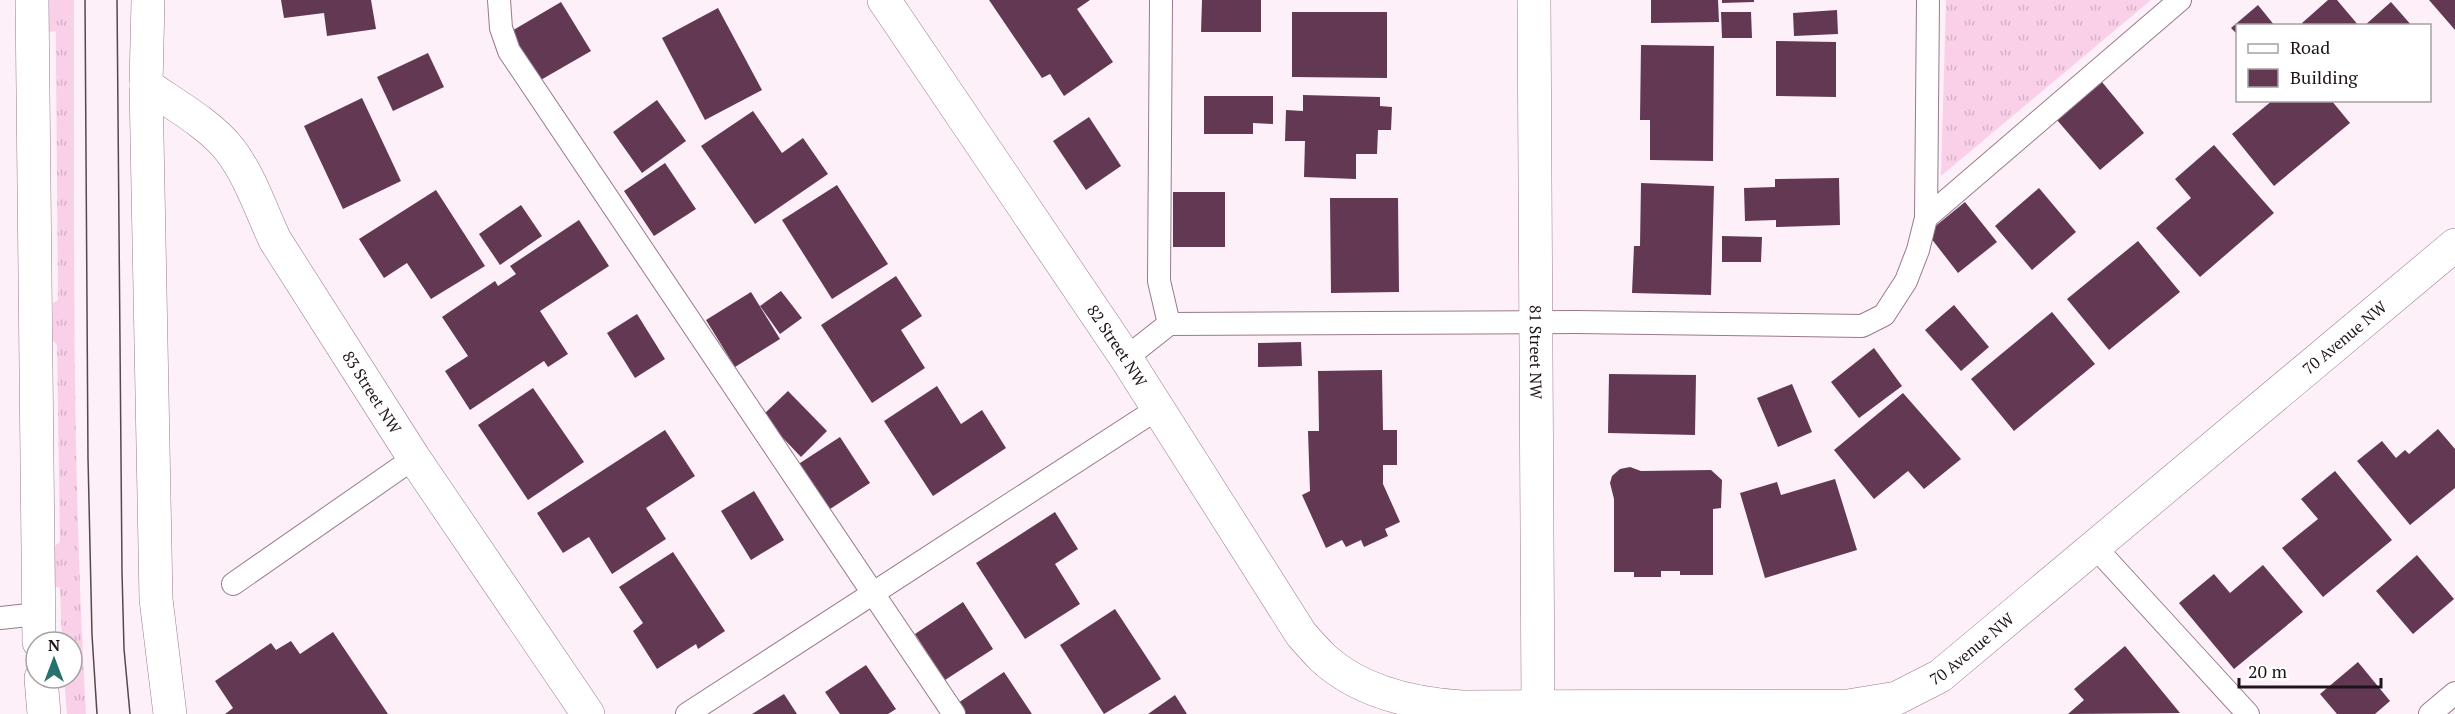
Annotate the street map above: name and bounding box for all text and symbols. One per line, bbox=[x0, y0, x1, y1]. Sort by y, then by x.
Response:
legend bbox=[2236, 24, 2431, 102]
text: Road bbox=[2290, 35, 2330, 59]
text: Building bbox=[2290, 65, 2358, 89]
street label: 70 Avenue NW bbox=[2298, 296, 2391, 379]
street label: 82 Street NW bbox=[1082, 300, 1152, 391]
street label: 81 Street NW bbox=[1525, 305, 1547, 399]
street label: 83 Street NW bbox=[337, 347, 407, 438]
street label: 70 Avenue NW bbox=[1926, 608, 2019, 691]
north arrow bbox=[24, 630, 84, 690]
text: N bbox=[48, 634, 60, 656]
scale bar bbox=[2239, 651, 2382, 689]
text: 20 m bbox=[2248, 659, 2288, 683]

